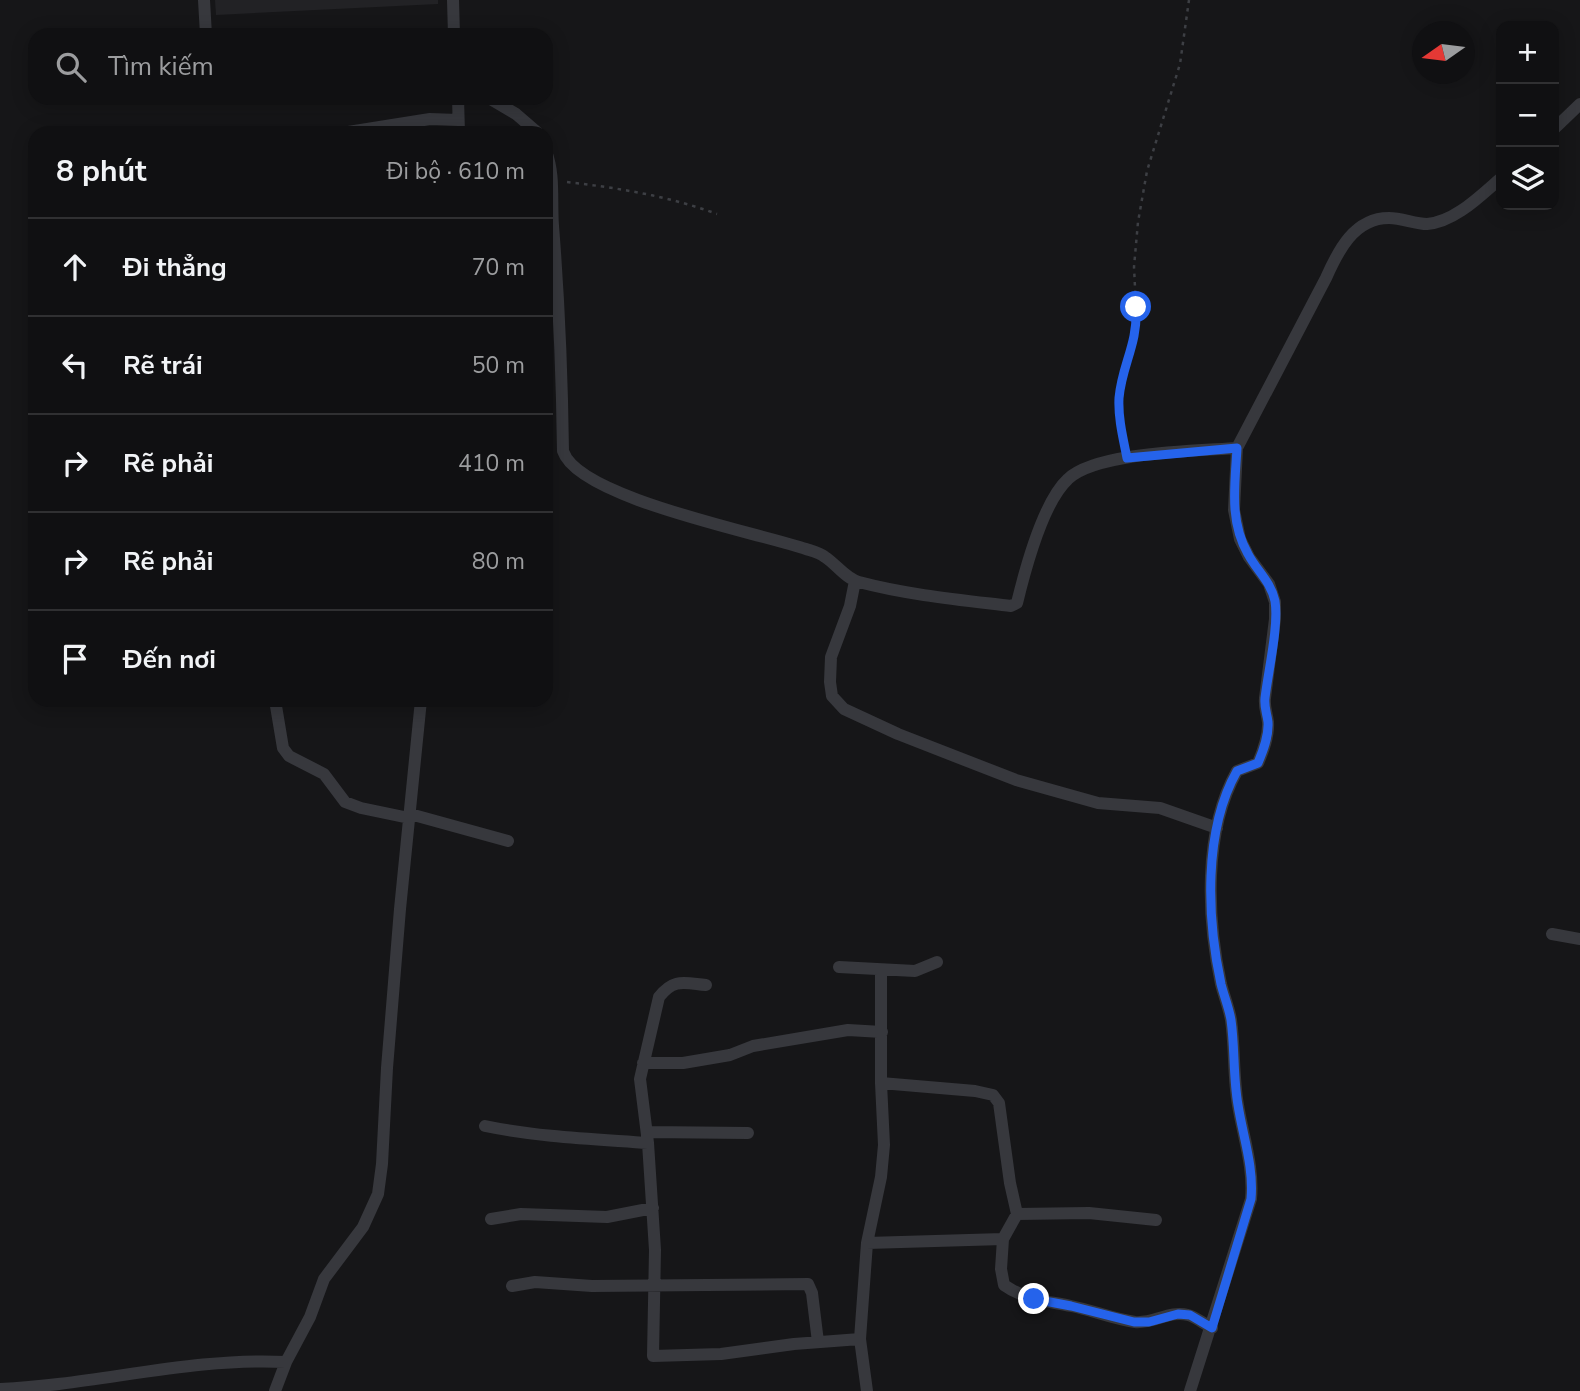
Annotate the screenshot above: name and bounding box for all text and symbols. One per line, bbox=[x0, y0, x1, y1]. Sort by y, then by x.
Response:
north arrow bbox=[1412, 21, 1475, 84]
map controls bbox=[1496, 21, 1559, 210]
button: + bbox=[1496, 21, 1559, 84]
search box bbox=[28, 28, 553, 105]
icon: search bbox=[52, 48, 90, 86]
text: Tìm kiếm bbox=[108, 49, 214, 84]
button: − bbox=[1496, 84, 1559, 147]
button: layers bbox=[1496, 147, 1559, 210]
text: 8 phút bbox=[56, 151, 147, 192]
text: Đi bộ · 610 m bbox=[386, 156, 525, 187]
icon: ahead bbox=[56, 248, 94, 286]
text: Đi thẳng bbox=[123, 250, 227, 285]
text: 70 m bbox=[472, 252, 525, 283]
route start bbox=[1120, 291, 1151, 322]
icon: left bbox=[56, 346, 94, 384]
text: Rẽ trái bbox=[123, 348, 203, 383]
text: 50 m bbox=[472, 350, 525, 381]
icon: right bbox=[56, 444, 94, 482]
text: Rẽ phải bbox=[123, 446, 213, 481]
text: 410 m bbox=[458, 448, 525, 479]
icon: right bbox=[56, 542, 94, 580]
text: Rẽ phải bbox=[123, 544, 213, 579]
text: 80 m bbox=[472, 546, 525, 577]
icon: arrive bbox=[56, 640, 94, 678]
text: Đến nơi bbox=[123, 642, 216, 677]
route end bbox=[1018, 1283, 1049, 1314]

